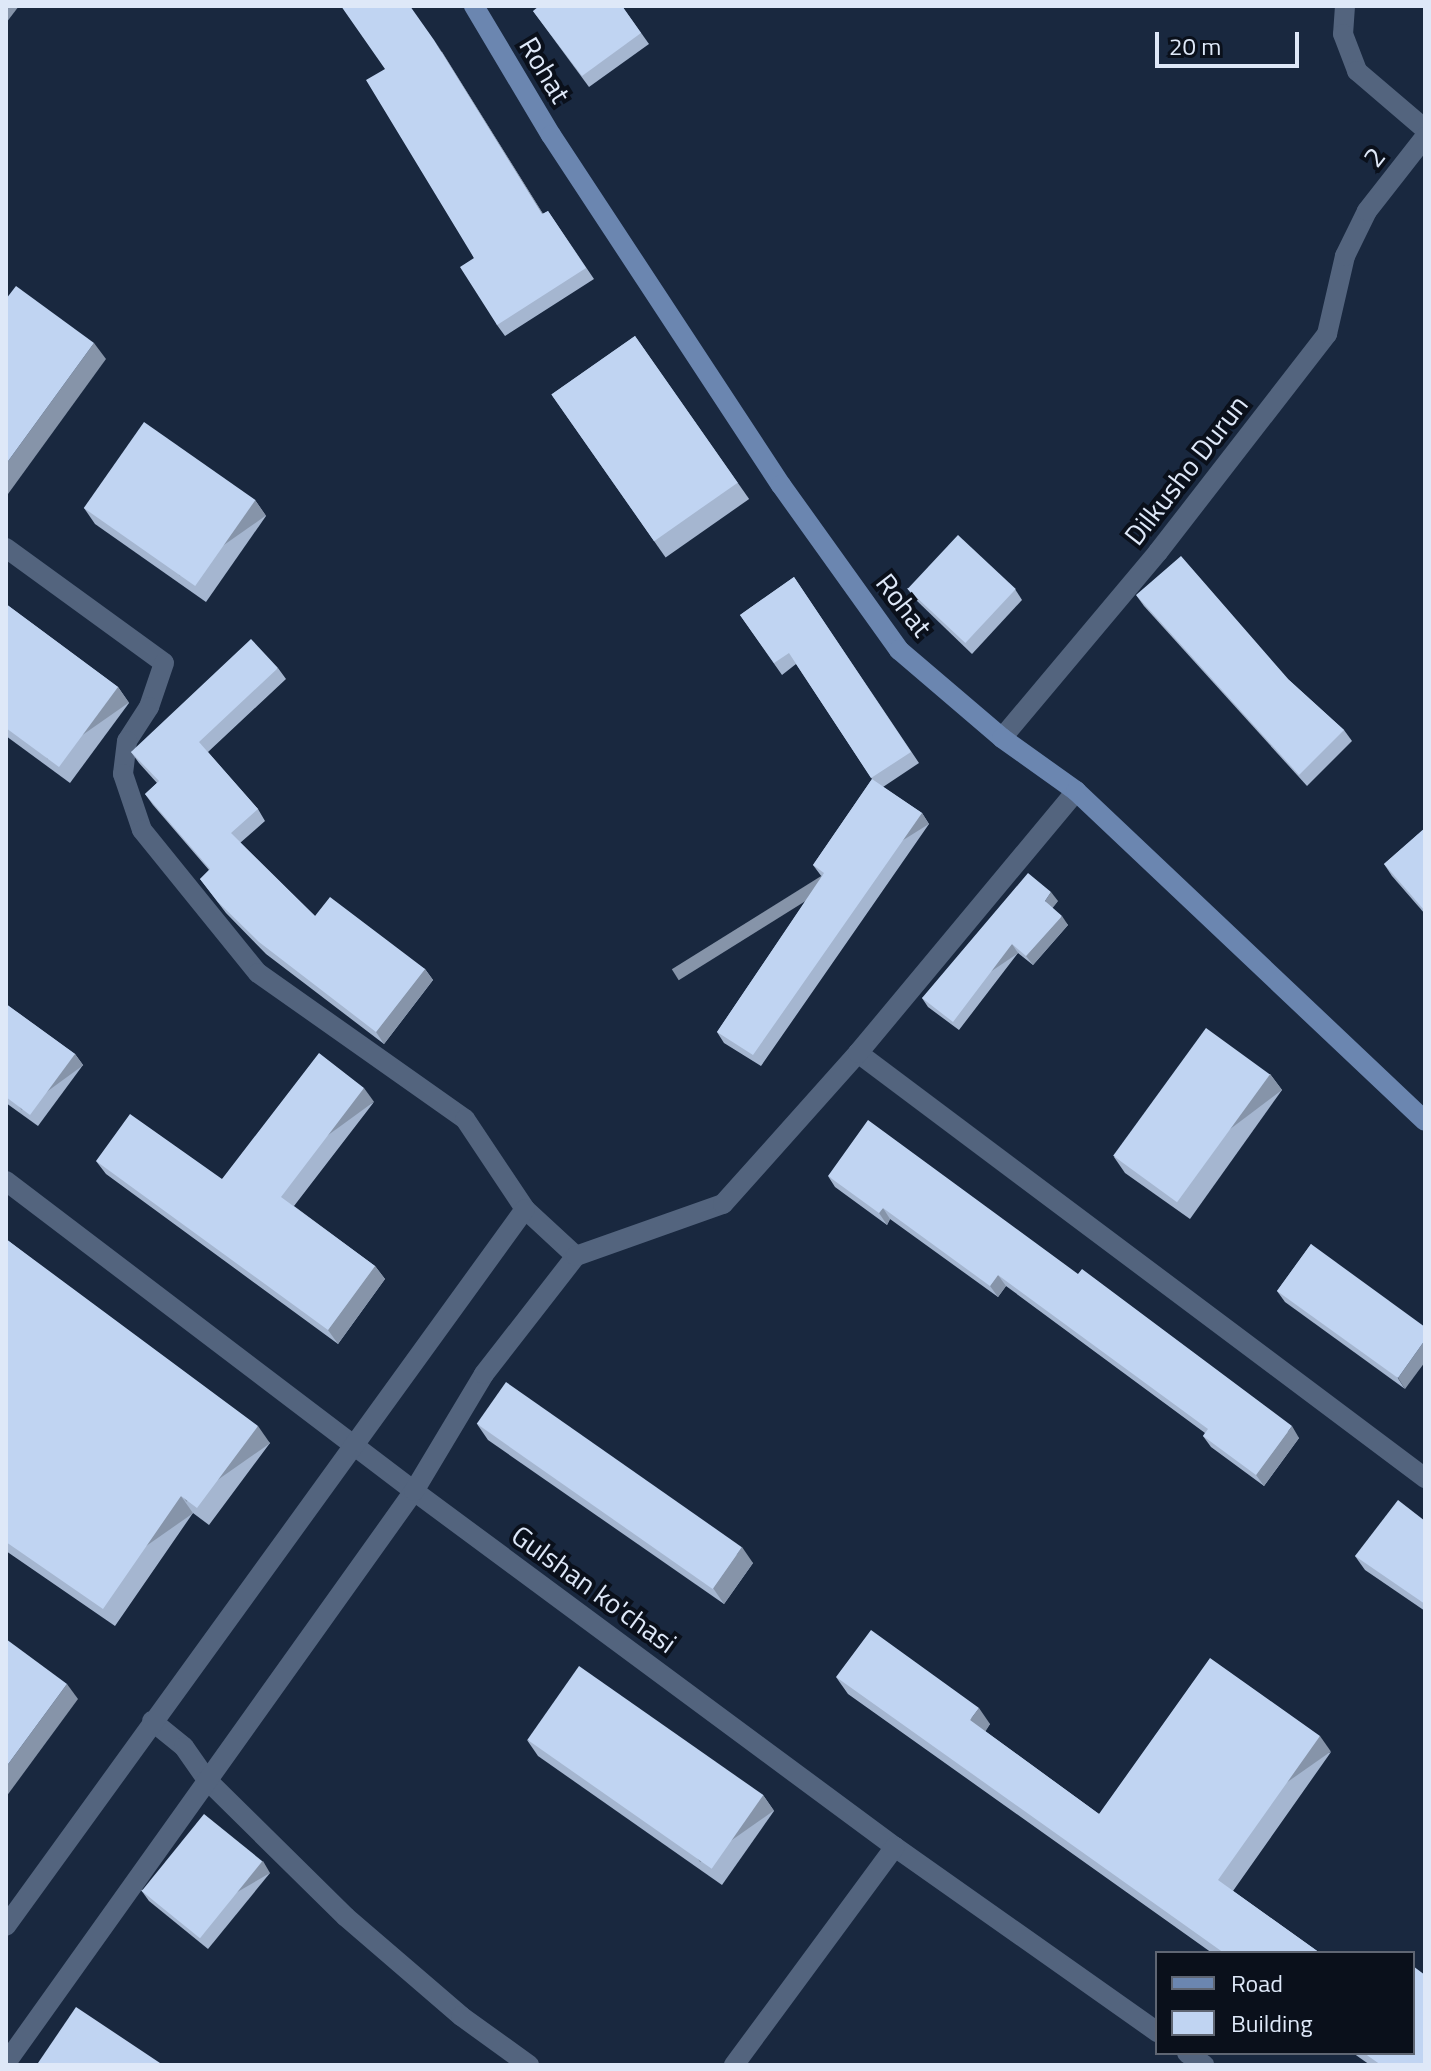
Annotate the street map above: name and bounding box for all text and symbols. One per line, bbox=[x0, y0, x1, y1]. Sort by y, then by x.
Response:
scale bar bbox=[1159, 16, 1303, 66]
text: 20 m bbox=[1169, 28, 1221, 64]
street label: Rohat bbox=[512, 31, 578, 109]
street label: 2 bbox=[1356, 140, 1392, 174]
street label: Dilkusho Durun bbox=[1117, 389, 1255, 551]
street label: Rohat bbox=[869, 567, 939, 643]
street label: Gulshan ko'chasi bbox=[505, 1518, 683, 1660]
legend bbox=[1155, 1951, 1415, 2055]
text: Road bbox=[1231, 1965, 1283, 2001]
text: Building bbox=[1231, 2005, 1313, 2041]

